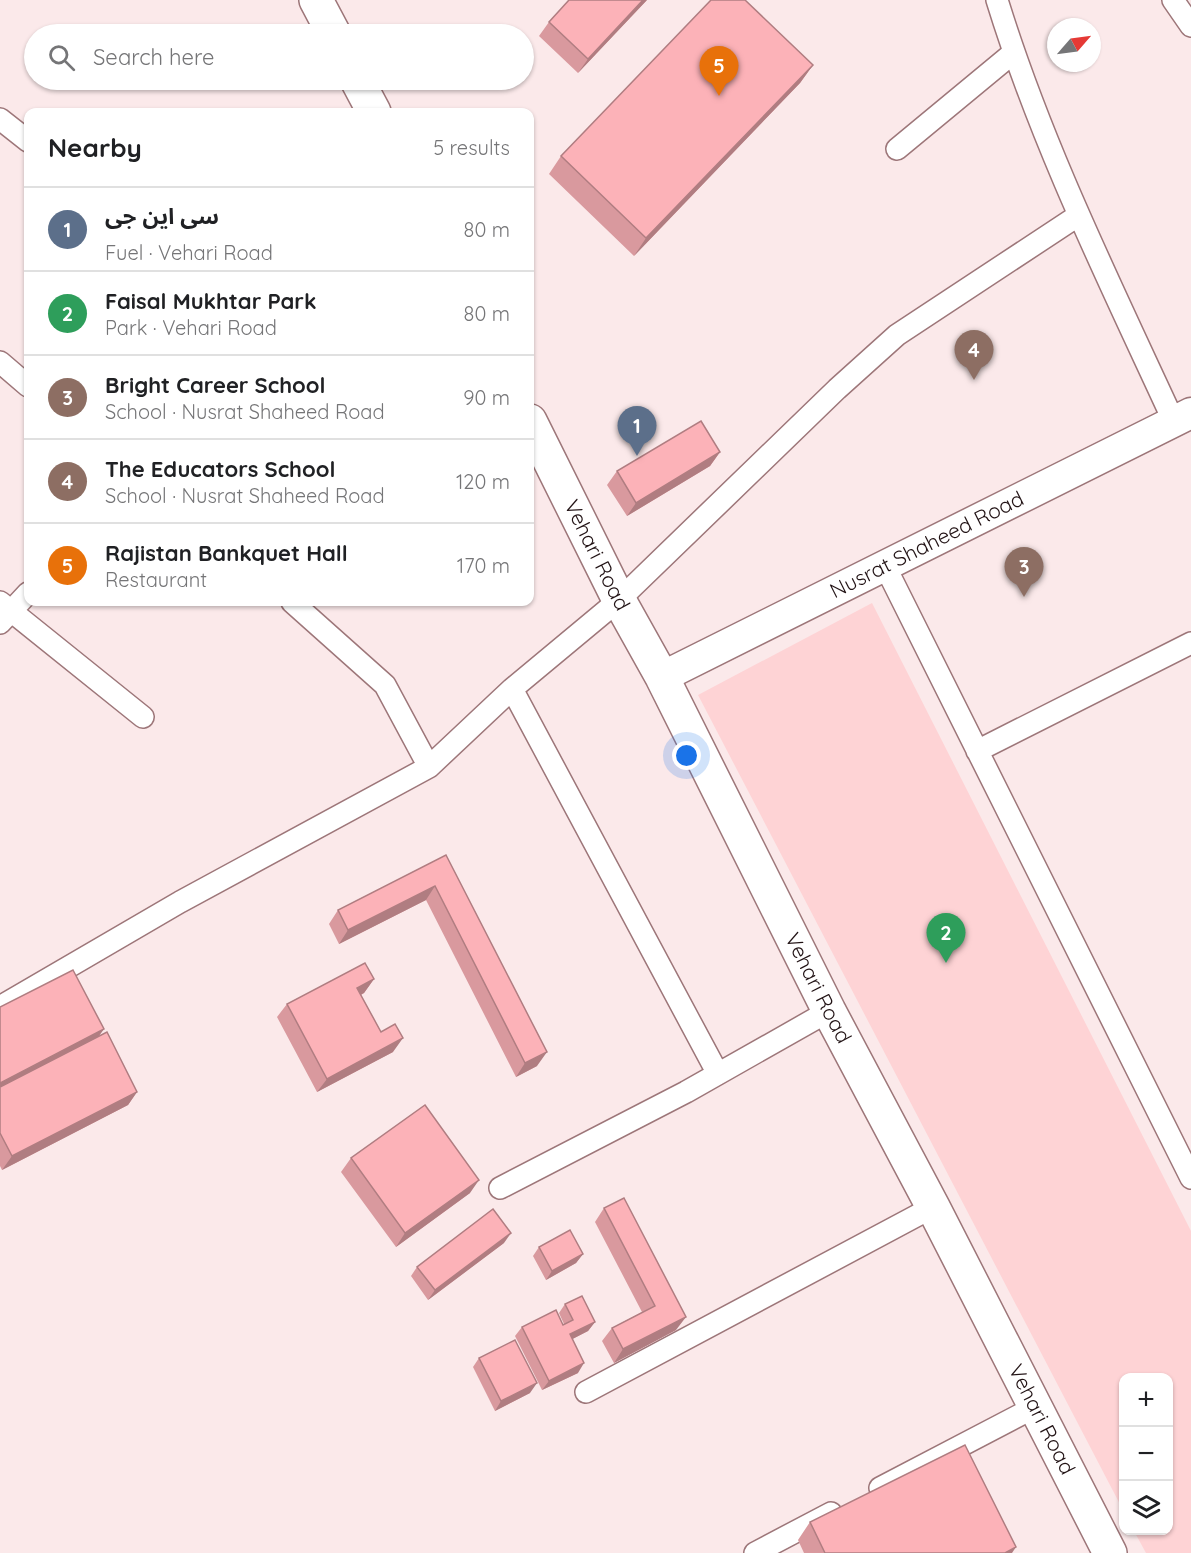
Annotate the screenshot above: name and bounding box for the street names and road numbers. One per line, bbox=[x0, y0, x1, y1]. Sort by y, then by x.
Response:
street label: Nusrat Shaheed Road bbox=[825, 485, 1028, 603]
street label: Vehari Road bbox=[559, 495, 636, 615]
street label: Vehari Road bbox=[780, 928, 858, 1047]
street label: Vehari Road bbox=[1004, 1359, 1082, 1479]

